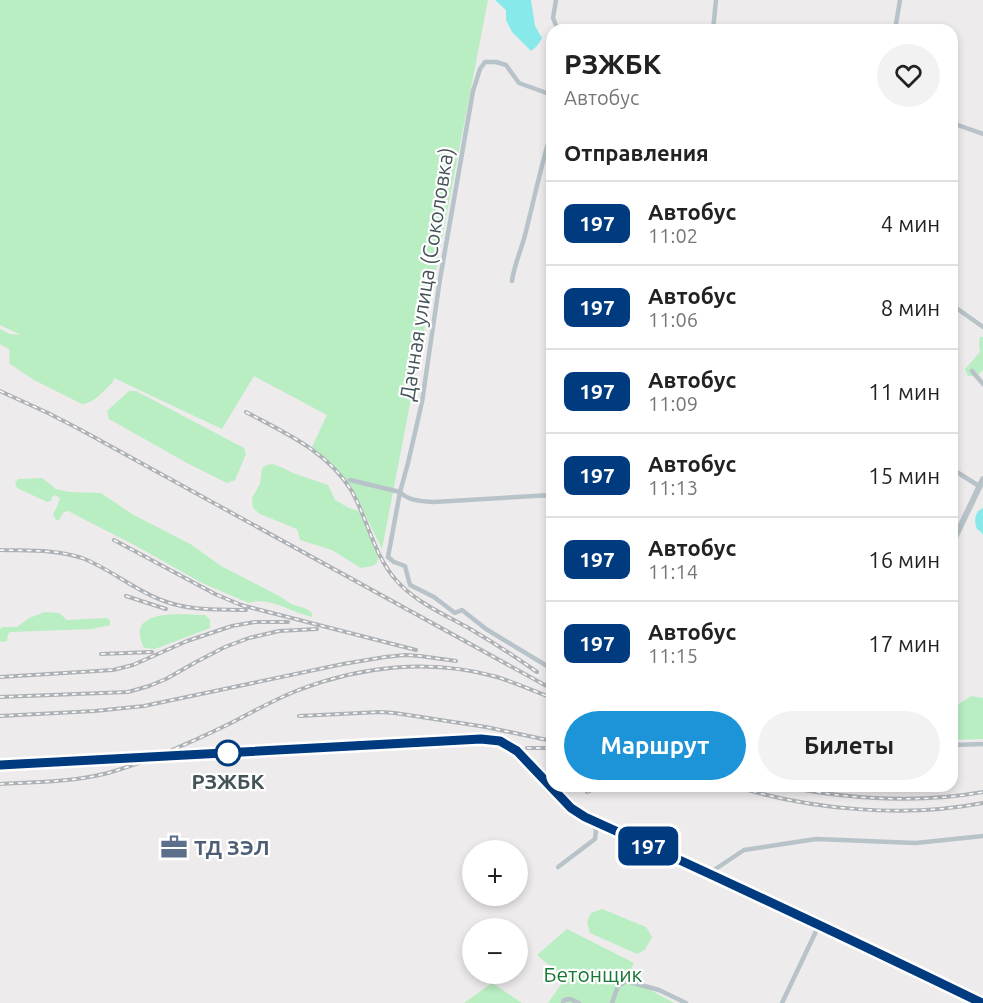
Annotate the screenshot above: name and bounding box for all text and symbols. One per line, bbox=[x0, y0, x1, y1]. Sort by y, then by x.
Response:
button: heart bbox=[877, 44, 940, 107]
text: РЗЖБК bbox=[564, 48, 661, 79]
text: Автобус bbox=[564, 86, 639, 109]
text: Отправления bbox=[564, 140, 709, 165]
street label: Дачная улица (Соколовка) bbox=[394, 146, 458, 402]
text: Автобус bbox=[648, 199, 736, 224]
text: 197 bbox=[579, 211, 615, 235]
text: 4 мин bbox=[881, 211, 940, 236]
text: 11:02 bbox=[648, 224, 698, 247]
text: Автобус bbox=[648, 283, 736, 308]
text: 197 bbox=[579, 295, 615, 319]
text: 8 мин bbox=[881, 295, 940, 320]
text: 11:06 bbox=[648, 308, 698, 331]
text: Автобус bbox=[648, 367, 736, 392]
text: 197 bbox=[579, 379, 615, 403]
text: 11 мин bbox=[868, 379, 940, 404]
text: 11:09 bbox=[648, 392, 698, 415]
text: Автобус bbox=[648, 451, 736, 476]
text: 197 bbox=[579, 463, 615, 487]
text: 15 мин bbox=[868, 463, 940, 488]
text: 11:13 bbox=[648, 476, 698, 499]
text: Автобус bbox=[648, 535, 736, 560]
text: 197 bbox=[579, 547, 615, 571]
text: 16 мин bbox=[868, 547, 940, 572]
text: 11:14 bbox=[648, 560, 698, 583]
text: Автобус bbox=[648, 619, 736, 644]
text: 197 bbox=[579, 631, 615, 655]
text: 17 мин bbox=[868, 631, 940, 656]
text: 11:15 bbox=[648, 644, 698, 667]
button: Маршрут bbox=[564, 711, 746, 780]
button: Билеты bbox=[758, 711, 940, 780]
marker: РЗЖБК bbox=[215, 740, 241, 766]
place label: РЗЖБК bbox=[191, 769, 265, 793]
line badge: 197 bbox=[614, 826, 682, 866]
office icon: ТД ЗЭЛ bbox=[159, 832, 189, 862]
text: 197 bbox=[630, 834, 666, 858]
place label: ТД ЗЭЛ bbox=[194, 835, 270, 859]
map controls bbox=[462, 840, 528, 984]
button: + bbox=[462, 840, 528, 906]
button: − bbox=[462, 918, 528, 984]
park label: Бетонщик bbox=[544, 962, 643, 986]

